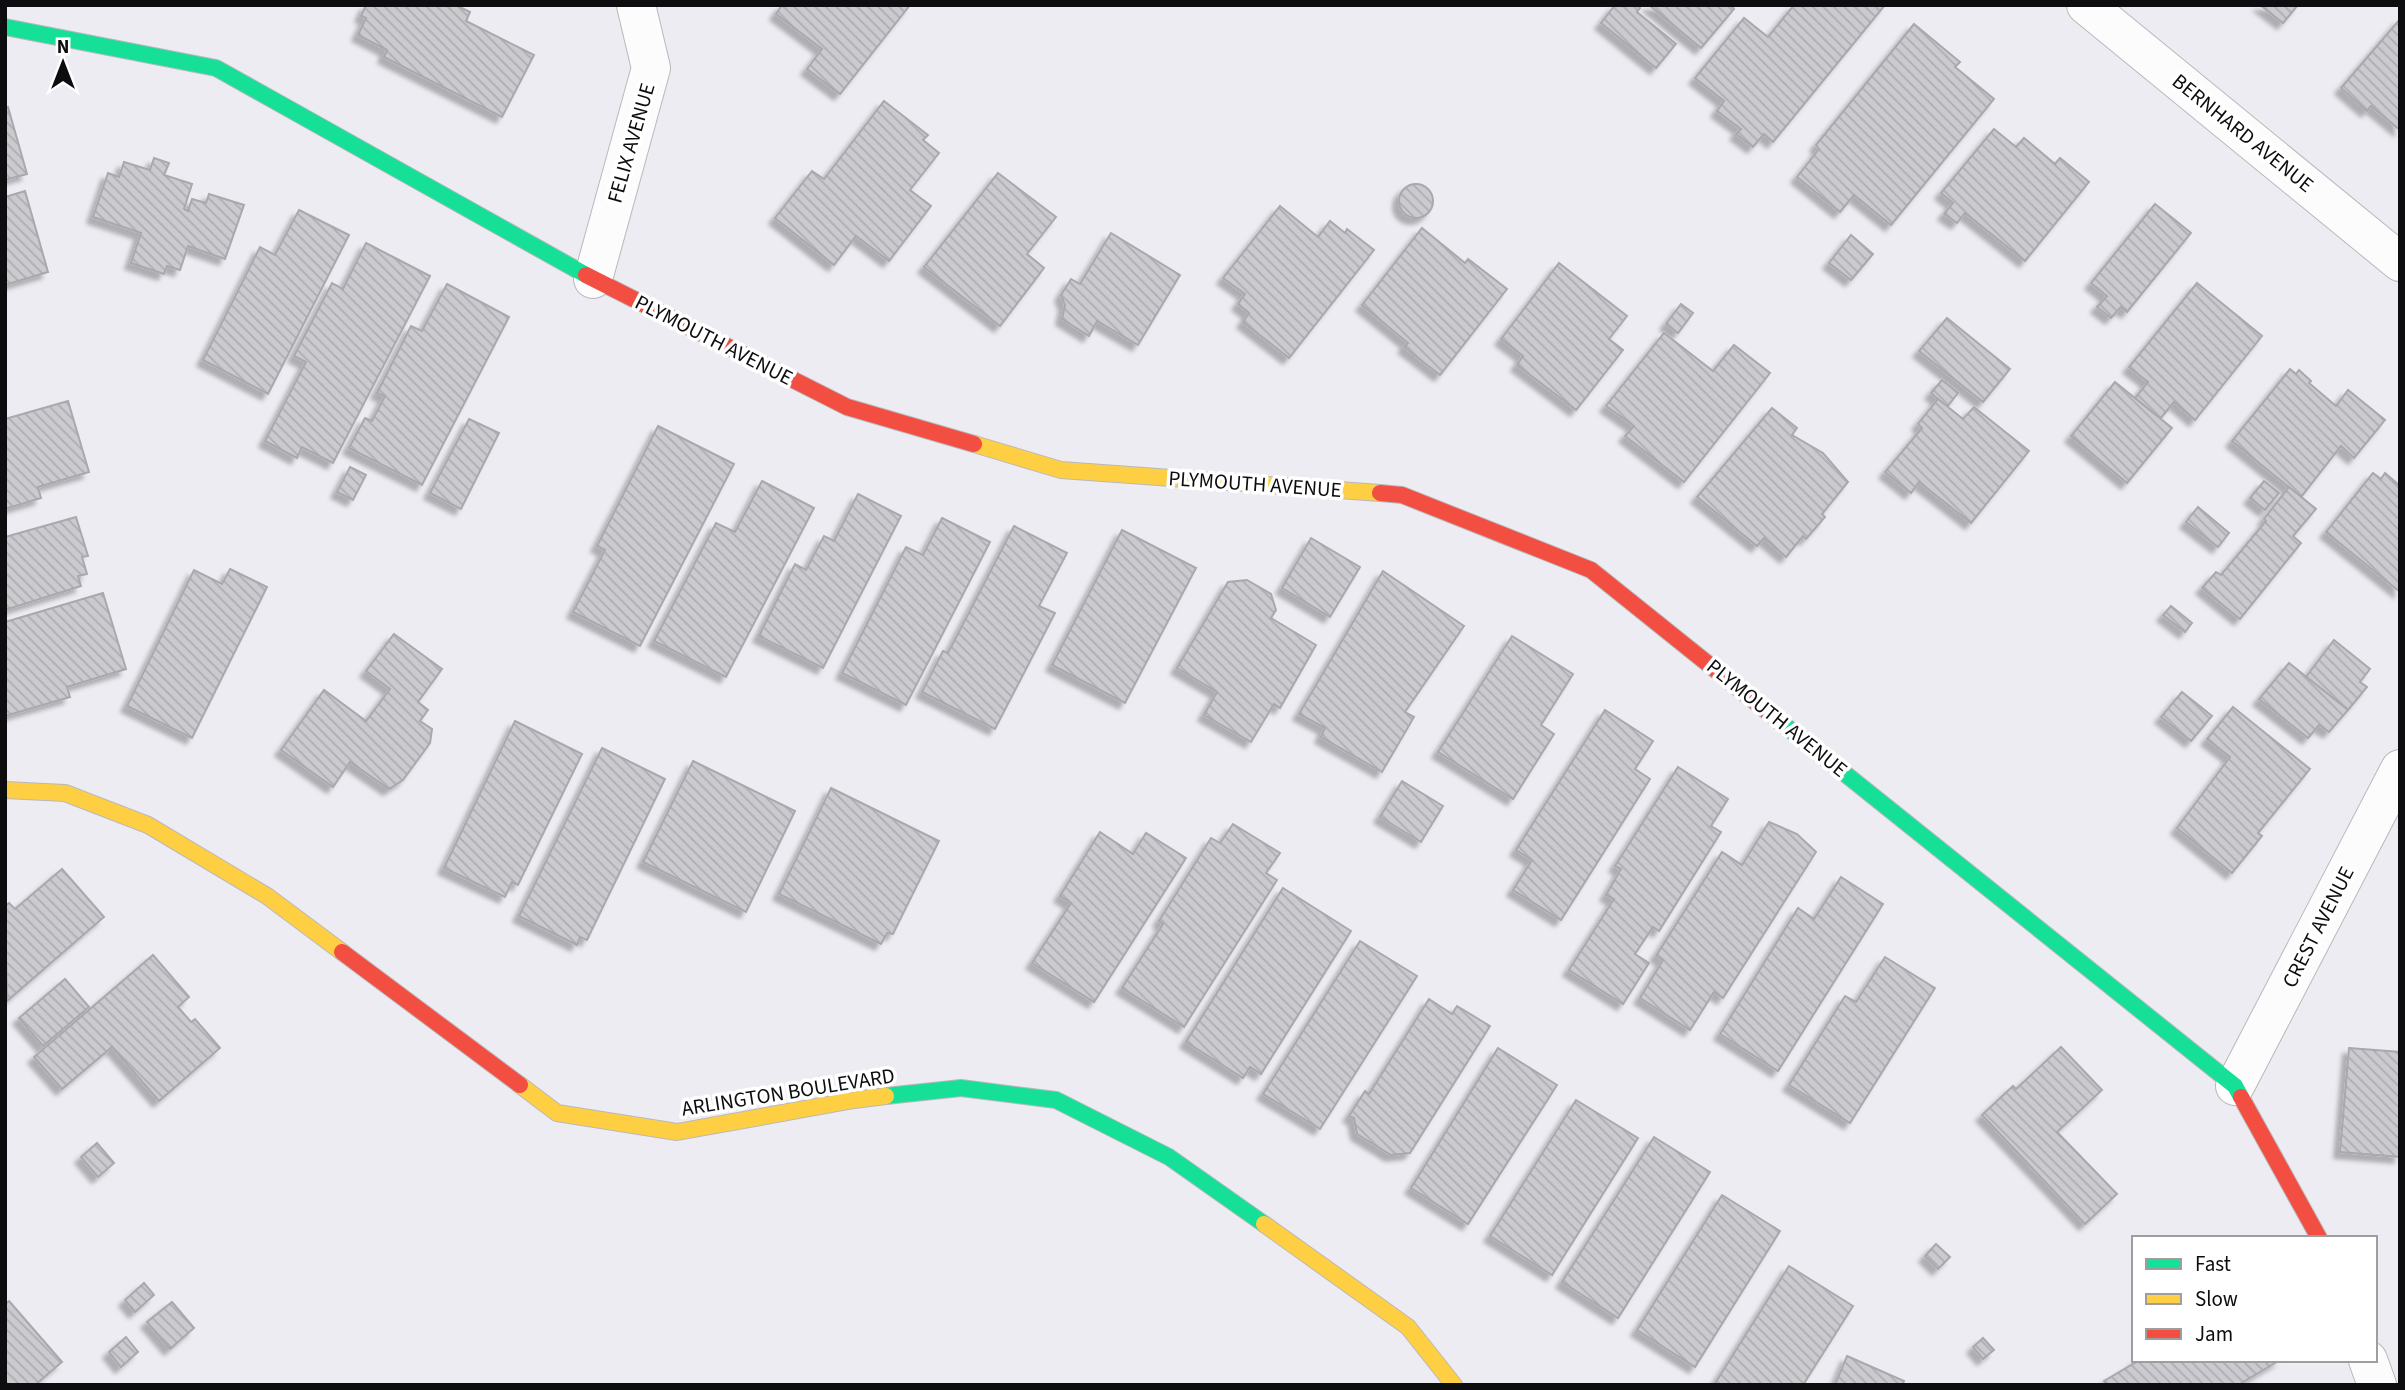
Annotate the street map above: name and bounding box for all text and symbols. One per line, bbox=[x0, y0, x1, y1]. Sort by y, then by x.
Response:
north arrow bbox=[28, 28, 98, 98]
text: N bbox=[57, 34, 69, 61]
street label: BERNHARD AVENUE bbox=[2166, 66, 2320, 200]
street label: FELIX AVENUE bbox=[600, 80, 662, 206]
street label: PLYMOUTH AVENUE bbox=[630, 287, 798, 393]
street label: PLYMOUTH AVENUE bbox=[1167, 463, 1343, 505]
street label: PLYMOUTH AVENUE bbox=[1700, 652, 1854, 784]
street label: CREST AVENUE bbox=[2275, 861, 2361, 993]
street label: ARLINGTON BOULEVARD bbox=[679, 1060, 897, 1124]
legend bbox=[2132, 1236, 2377, 1362]
text: Fast bbox=[2195, 1249, 2231, 1279]
text: Slow bbox=[2195, 1284, 2238, 1314]
text: Jam bbox=[2195, 1319, 2233, 1349]

